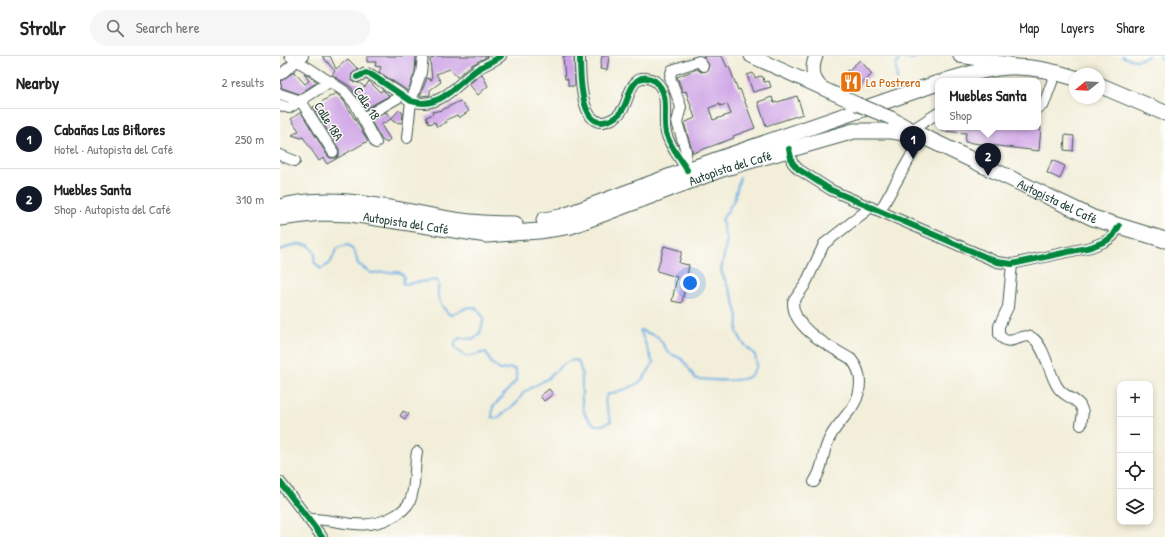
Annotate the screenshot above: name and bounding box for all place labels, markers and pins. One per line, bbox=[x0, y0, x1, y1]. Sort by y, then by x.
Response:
restaurant icon: La Postrera bbox=[838, 69, 864, 95]
place label: La Postrera bbox=[866, 73, 920, 91]
pin: 1 bbox=[900, 126, 926, 159]
pin: 2 bbox=[975, 143, 1001, 176]

